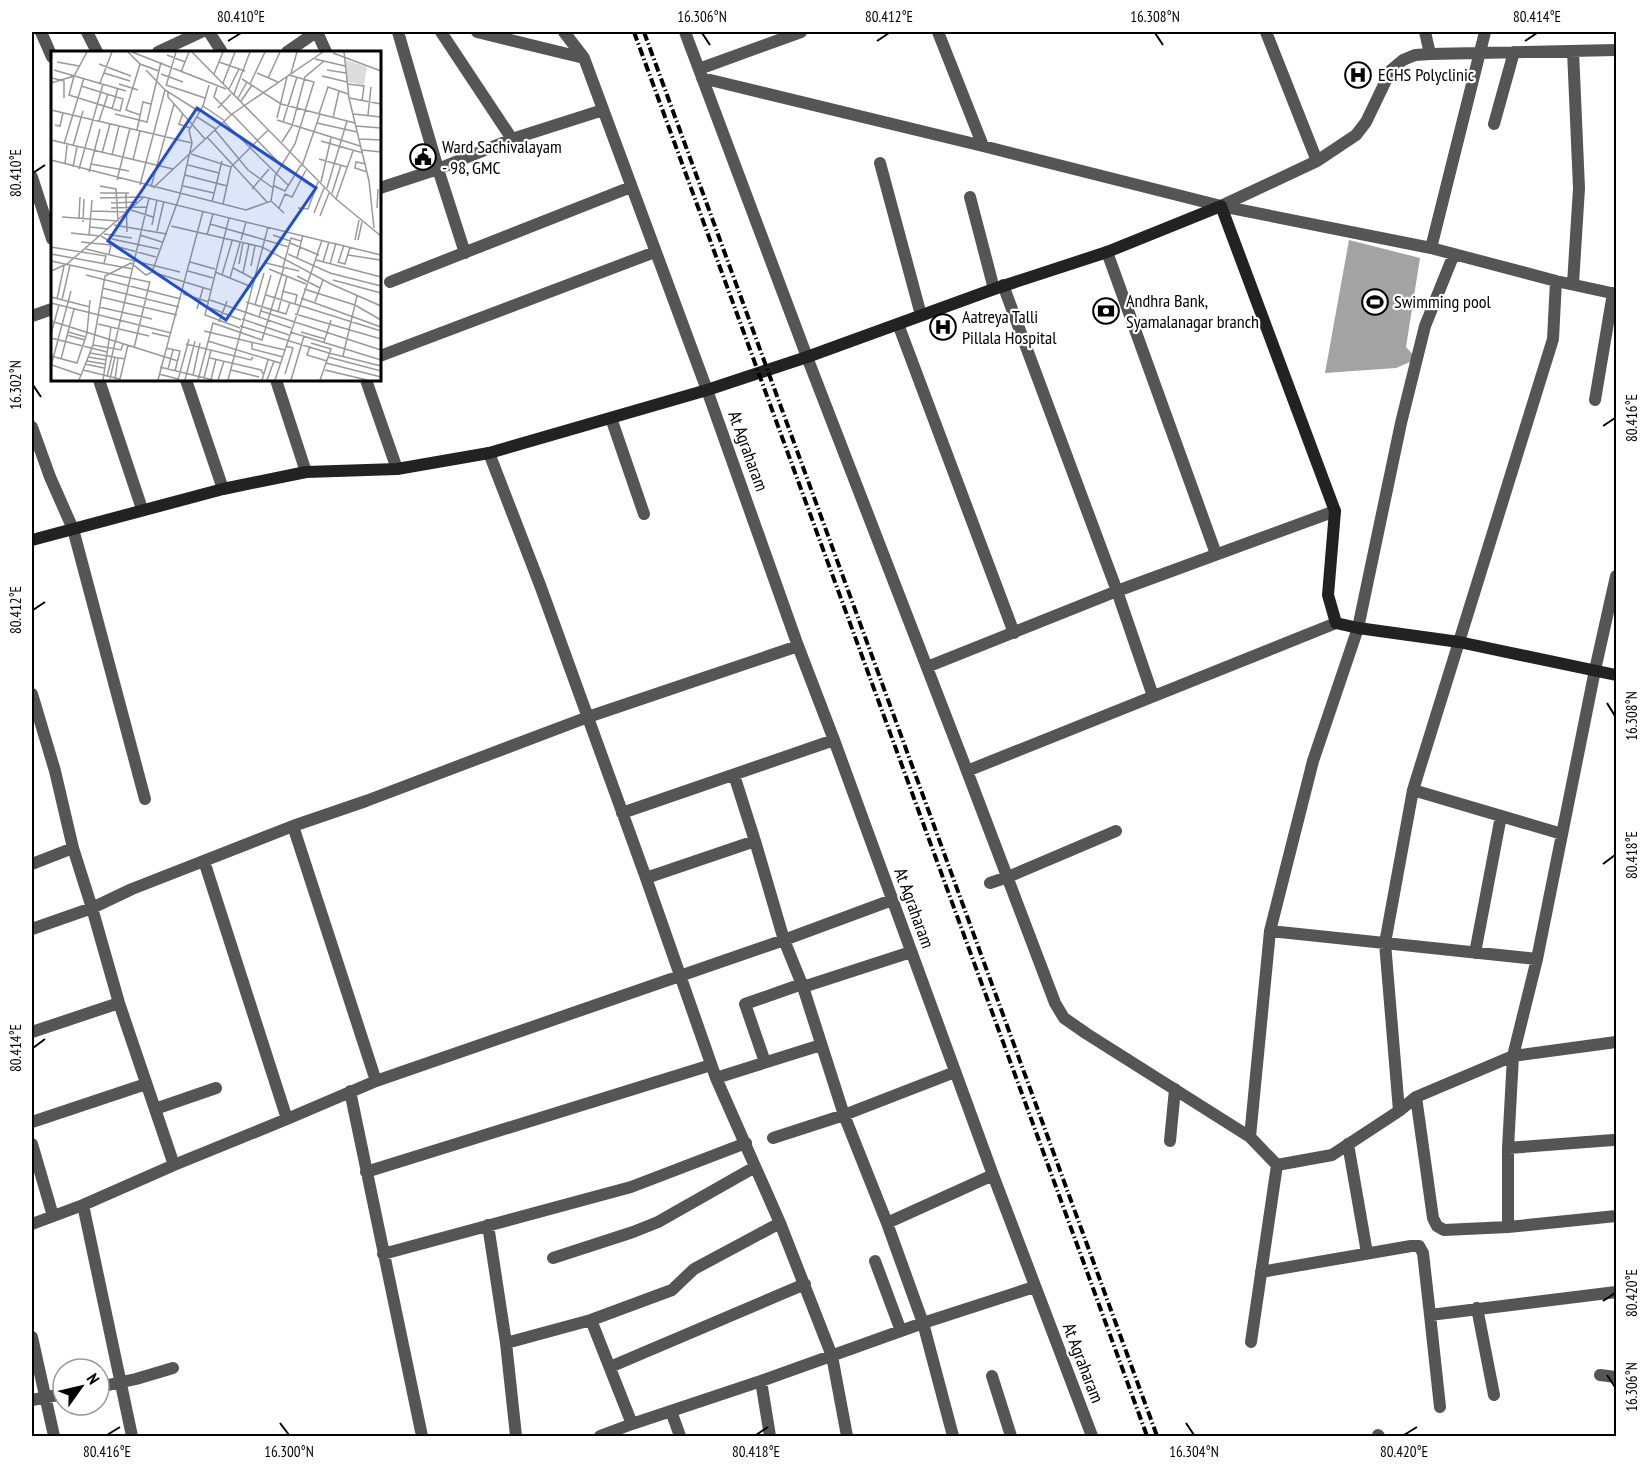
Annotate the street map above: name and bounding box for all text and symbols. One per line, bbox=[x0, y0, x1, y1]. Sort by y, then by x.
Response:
text: 80.410°E bbox=[217, 7, 265, 26]
text: 16.306°N bbox=[677, 7, 727, 26]
text: 80.412°E bbox=[865, 7, 913, 26]
text: 16.308°N bbox=[1130, 7, 1180, 26]
text: 80.414°E bbox=[1513, 7, 1561, 26]
inset map bbox=[51, 51, 381, 381]
hospital icon: ECHS Polyclinic bbox=[1343, 60, 1373, 90]
place label: ECHS Polyclinic bbox=[1378, 63, 1475, 86]
place label: Ward Sachivalayam - 98, GMC bbox=[442, 135, 562, 179]
public building icon: Ward Sachivalayam - 98, GMC bbox=[408, 142, 438, 172]
text: 80.410°E bbox=[6, 149, 25, 197]
sports icon: Swimming pool bbox=[1360, 287, 1390, 317]
place label: Andhra Bank, Syamalanagar branch bbox=[1126, 289, 1259, 333]
place label: Swimming pool bbox=[1394, 290, 1491, 313]
bank icon: Andhra Bank, Syamalanagar branch bbox=[1091, 296, 1121, 326]
place label: Aatreya Talli Pillala Hospital bbox=[962, 305, 1057, 349]
hospital icon: Aatreya Talli Pillala Hospital bbox=[928, 312, 958, 342]
text: 16.302°N bbox=[6, 360, 25, 410]
text: 80.416°E bbox=[1622, 394, 1641, 442]
street label: At Agraharam bbox=[723, 408, 774, 494]
text: 80.412°E bbox=[6, 586, 25, 634]
text: 16.308°N bbox=[1622, 691, 1641, 741]
text: 80.418°E bbox=[1622, 831, 1641, 879]
street label: At Agraharam bbox=[889, 865, 940, 951]
text: 80.414°E bbox=[6, 1024, 25, 1072]
text: 80.420°E bbox=[1622, 1269, 1641, 1317]
street label: At Agraharam bbox=[1058, 1320, 1109, 1406]
north arrow bbox=[51, 1357, 111, 1417]
text: 16.306°N bbox=[1622, 1362, 1641, 1412]
text: N bbox=[83, 1369, 104, 1388]
text: 80.416°E bbox=[83, 1442, 131, 1461]
text: 16.300°N bbox=[264, 1442, 314, 1461]
text: 80.418°E bbox=[732, 1442, 780, 1461]
text: 16.304°N bbox=[1169, 1442, 1219, 1461]
text: 80.420°E bbox=[1380, 1442, 1428, 1461]

